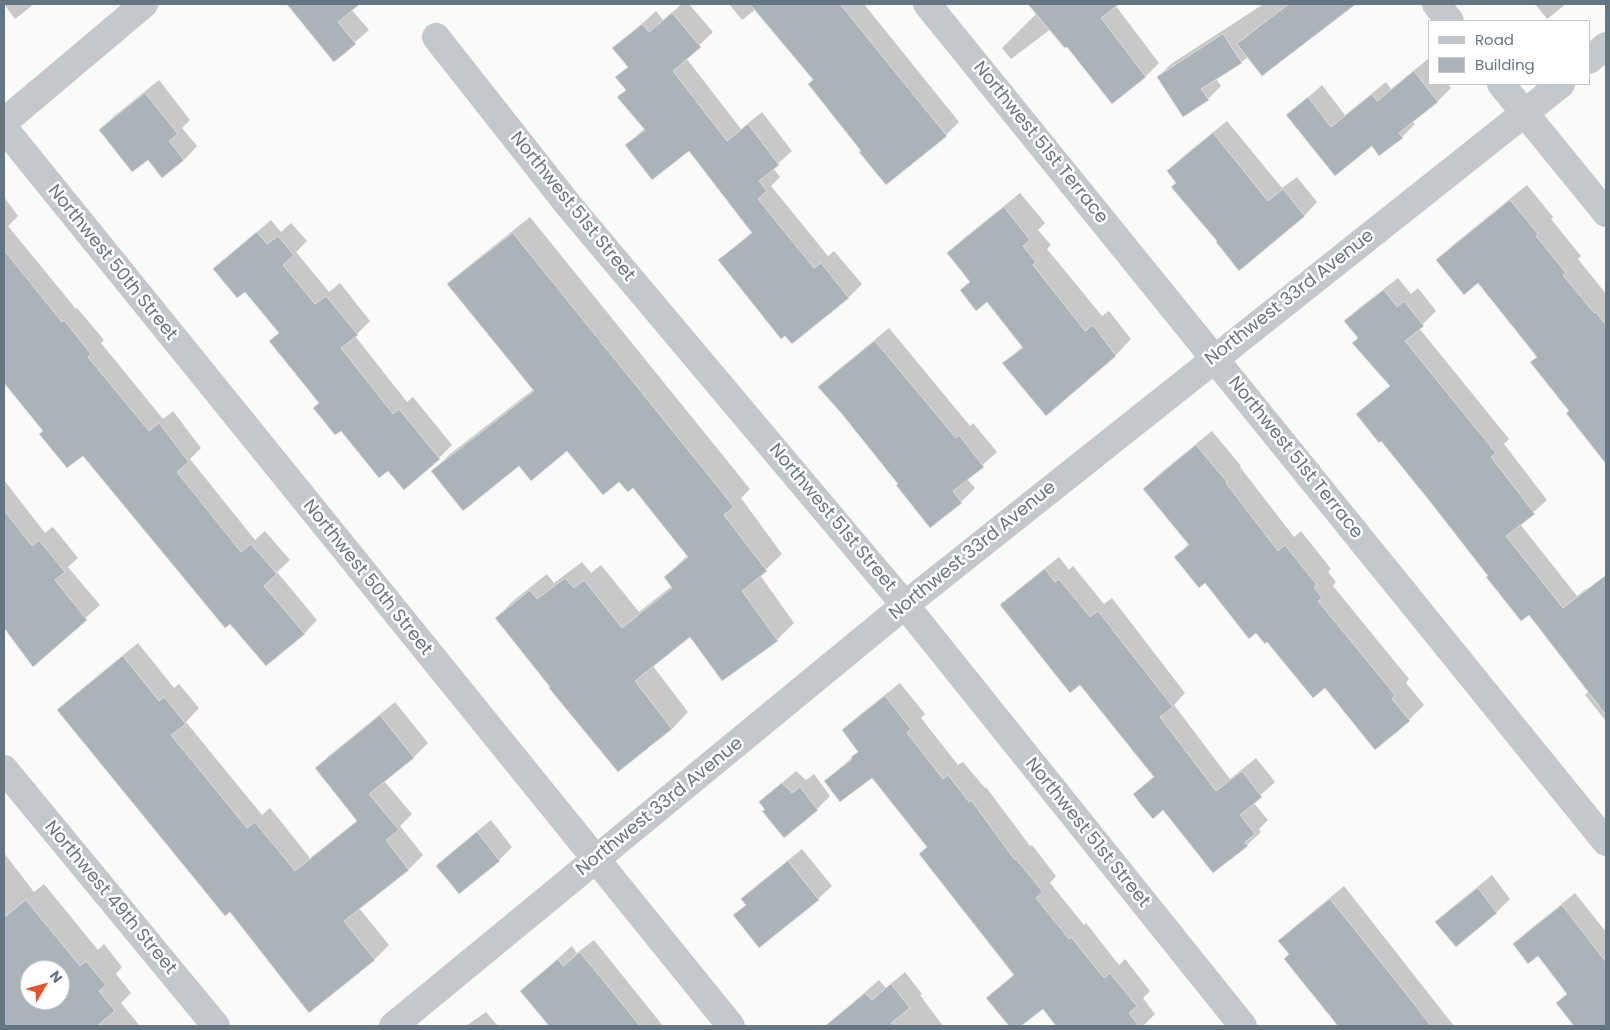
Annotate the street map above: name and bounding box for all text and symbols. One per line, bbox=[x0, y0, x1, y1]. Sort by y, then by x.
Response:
legend bbox=[1428, 20, 1590, 85]
text: Road bbox=[1475, 29, 1514, 50]
text: Building bbox=[1475, 54, 1535, 75]
street label: Northwest 51st Terrace bbox=[968, 58, 1112, 228]
street label: Northwest 51st Street bbox=[505, 128, 639, 286]
street label: Northwest 50th Street bbox=[43, 181, 181, 345]
street label: Northwest 33rd Avenue bbox=[1201, 225, 1379, 371]
street label: Northwest 51st Terrace bbox=[1223, 373, 1367, 543]
street label: Northwest 51st Street bbox=[764, 440, 900, 596]
street label: Northwest 33rd Avenue bbox=[885, 477, 1061, 625]
street label: Northwest 50th Street bbox=[298, 496, 436, 660]
street label: Northwest 33rd Avenue bbox=[572, 733, 748, 881]
street label: Northwest 51st Street bbox=[1020, 754, 1154, 912]
street label: Northwest 49th Street bbox=[39, 817, 181, 979]
north arrow bbox=[20, 960, 70, 1010]

